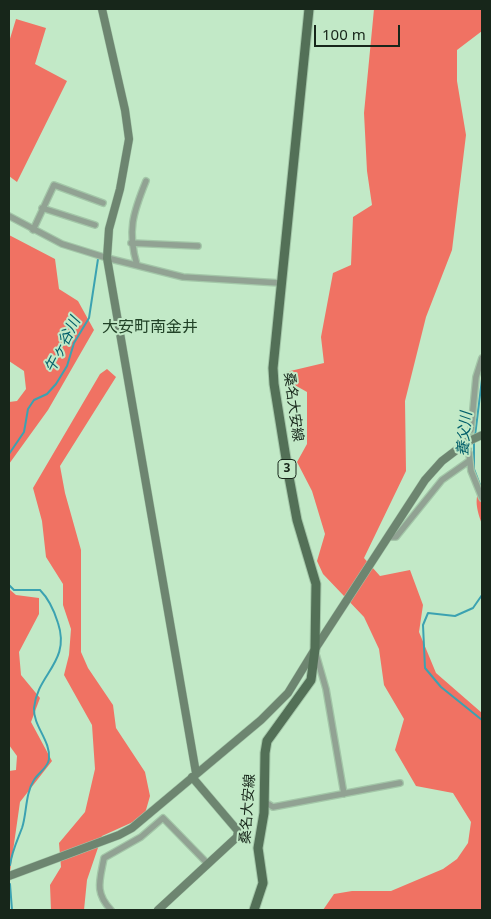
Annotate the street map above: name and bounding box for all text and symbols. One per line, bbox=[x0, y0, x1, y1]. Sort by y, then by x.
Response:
scale bar bbox=[316, 15, 402, 47]
text: 100 m bbox=[322, 24, 366, 44]
water label: 午ヶ谷川 bbox=[41, 314, 85, 376]
district label: 大安町南金井 bbox=[102, 317, 198, 337]
street label: 桑名大安線 bbox=[280, 371, 306, 443]
water label: 養父川 bbox=[454, 411, 476, 457]
road number: 3 bbox=[278, 459, 296, 478]
street label: 桑名大安線 bbox=[237, 773, 259, 845]

